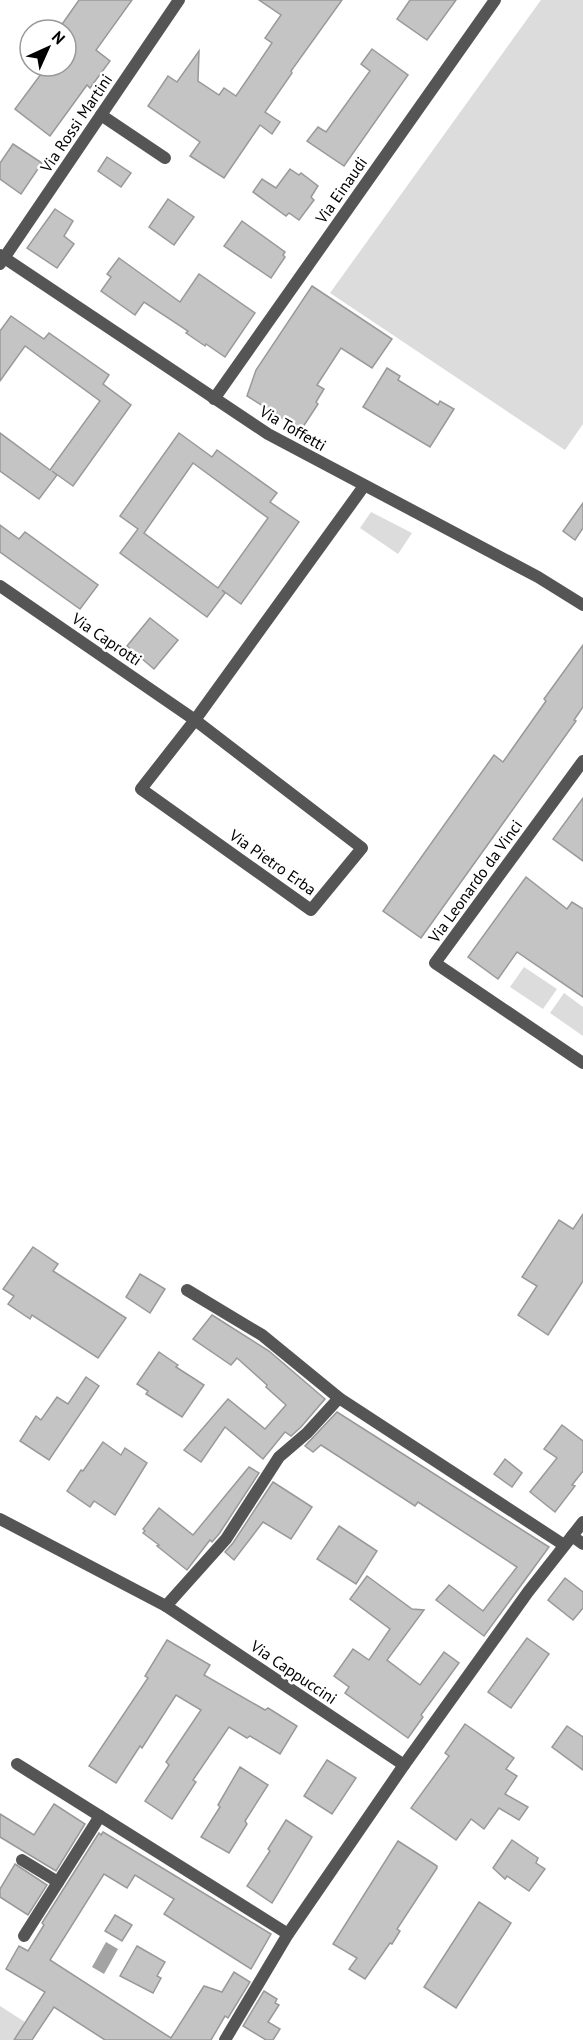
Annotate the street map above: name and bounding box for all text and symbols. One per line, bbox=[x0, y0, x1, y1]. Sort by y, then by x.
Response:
north arrow bbox=[18, 18, 78, 78]
text: N bbox=[48, 27, 69, 48]
street label: Via Rossi Martini bbox=[35, 70, 116, 177]
street label: Via Einaudi bbox=[310, 153, 371, 228]
street label: Via Toffetti bbox=[255, 400, 330, 455]
street label: Via Caprotti bbox=[67, 608, 146, 670]
street label: Via Leonardo da Vinci bbox=[423, 816, 526, 947]
street label: Via Pietro Erba bbox=[225, 824, 320, 899]
street label: Via Cappuccini bbox=[246, 1635, 341, 1708]

